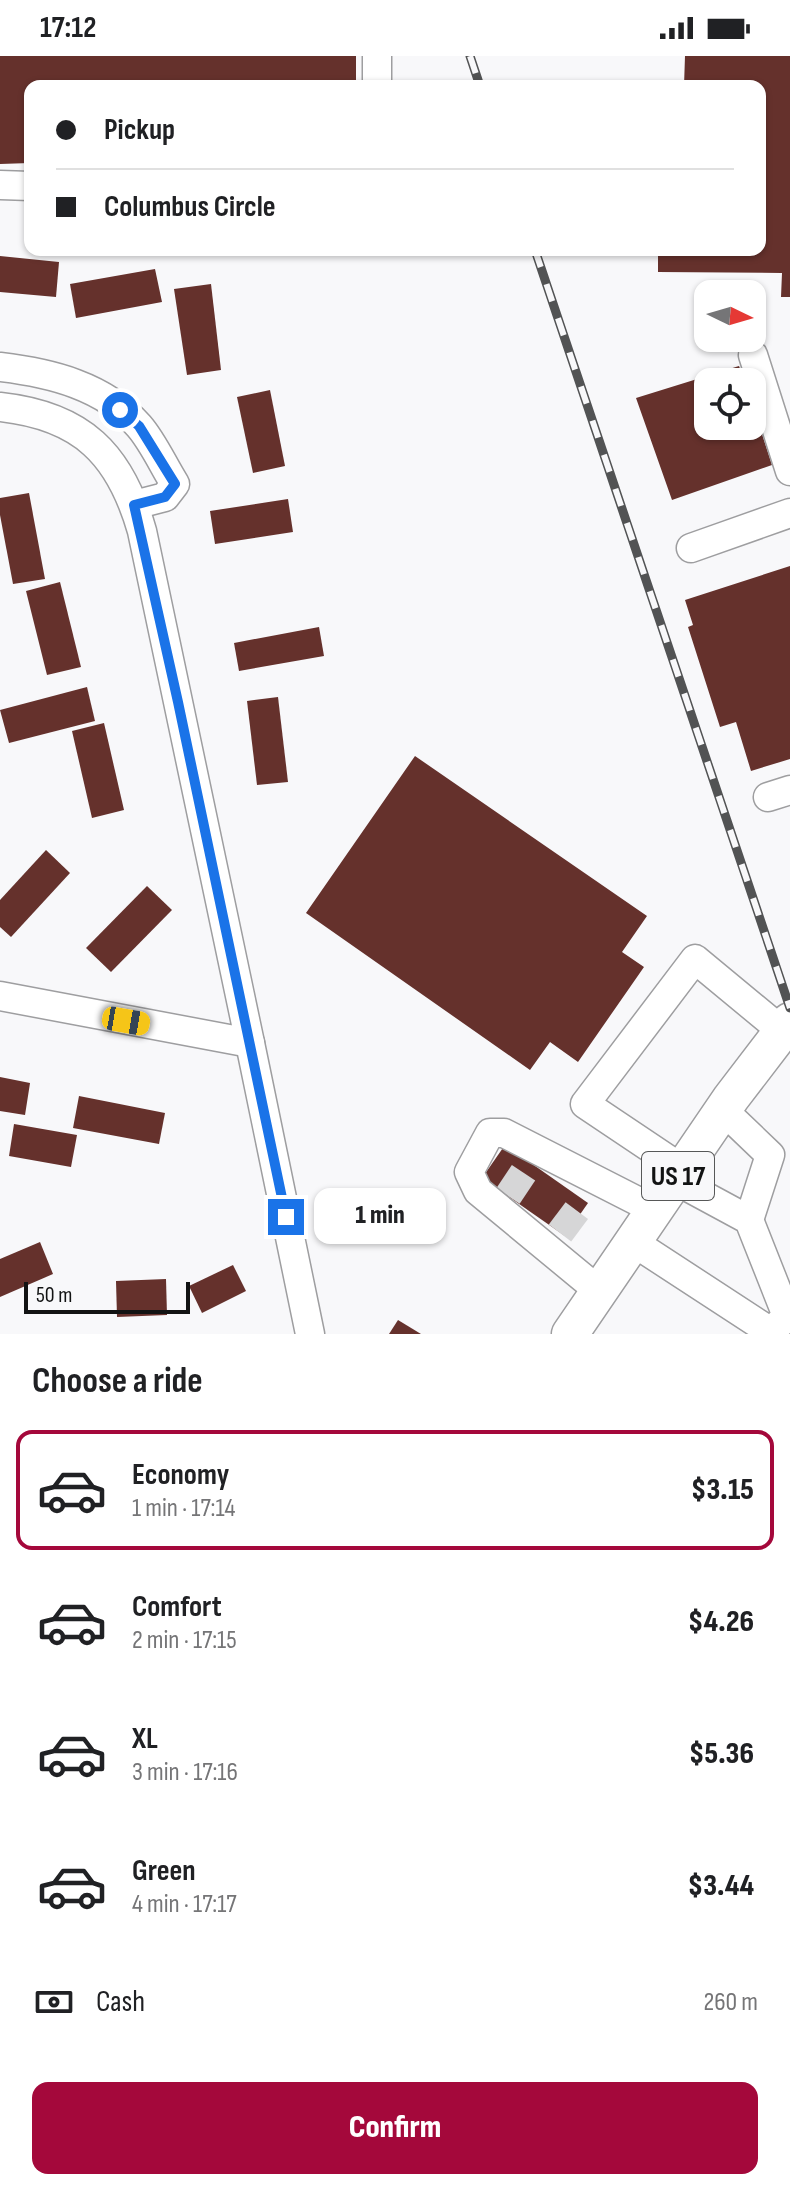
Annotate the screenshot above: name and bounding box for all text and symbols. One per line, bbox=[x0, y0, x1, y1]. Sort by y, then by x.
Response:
text: 17:12 bbox=[40, 10, 96, 46]
text: Pickup bbox=[104, 112, 175, 148]
text: Columbus Circle bbox=[104, 189, 276, 225]
north arrow bbox=[694, 280, 766, 352]
map controls bbox=[694, 280, 766, 440]
button: locate bbox=[694, 368, 766, 440]
route start bbox=[102, 392, 138, 428]
car bbox=[100, 1005, 152, 1037]
road number: US 17 bbox=[642, 1152, 714, 1200]
callout: 1 min bbox=[314, 1189, 446, 1245]
route end bbox=[268, 1199, 304, 1235]
text: 1 min bbox=[355, 1200, 405, 1231]
scale bar bbox=[24, 1278, 190, 1314]
text: 50 m bbox=[36, 1282, 72, 1309]
text: Choose a ride bbox=[32, 1360, 203, 1403]
icon: car bbox=[36, 1454, 108, 1526]
text: Economy bbox=[132, 1457, 229, 1493]
text: $3.15 bbox=[691, 1472, 754, 1508]
text: 1 min · 17:14 bbox=[132, 1493, 235, 1524]
icon: car bbox=[36, 1586, 108, 1658]
text: Comfort bbox=[132, 1589, 222, 1625]
text: $4.26 bbox=[688, 1604, 754, 1640]
text: 2 min · 17:15 bbox=[132, 1625, 237, 1656]
icon: car bbox=[36, 1718, 108, 1790]
text: XL bbox=[132, 1721, 158, 1757]
text: $5.36 bbox=[689, 1736, 754, 1772]
text: 3 min · 17:16 bbox=[132, 1757, 238, 1788]
icon: car bbox=[36, 1850, 108, 1922]
text: Green bbox=[132, 1853, 196, 1889]
text: $3.44 bbox=[688, 1868, 754, 1904]
text: 4 min · 17:17 bbox=[132, 1889, 237, 1920]
icon: cash bbox=[32, 1980, 76, 2024]
text: Cash bbox=[96, 1984, 145, 2020]
text: 260 m bbox=[703, 1987, 758, 2018]
button: Confirm bbox=[32, 2082, 758, 2174]

